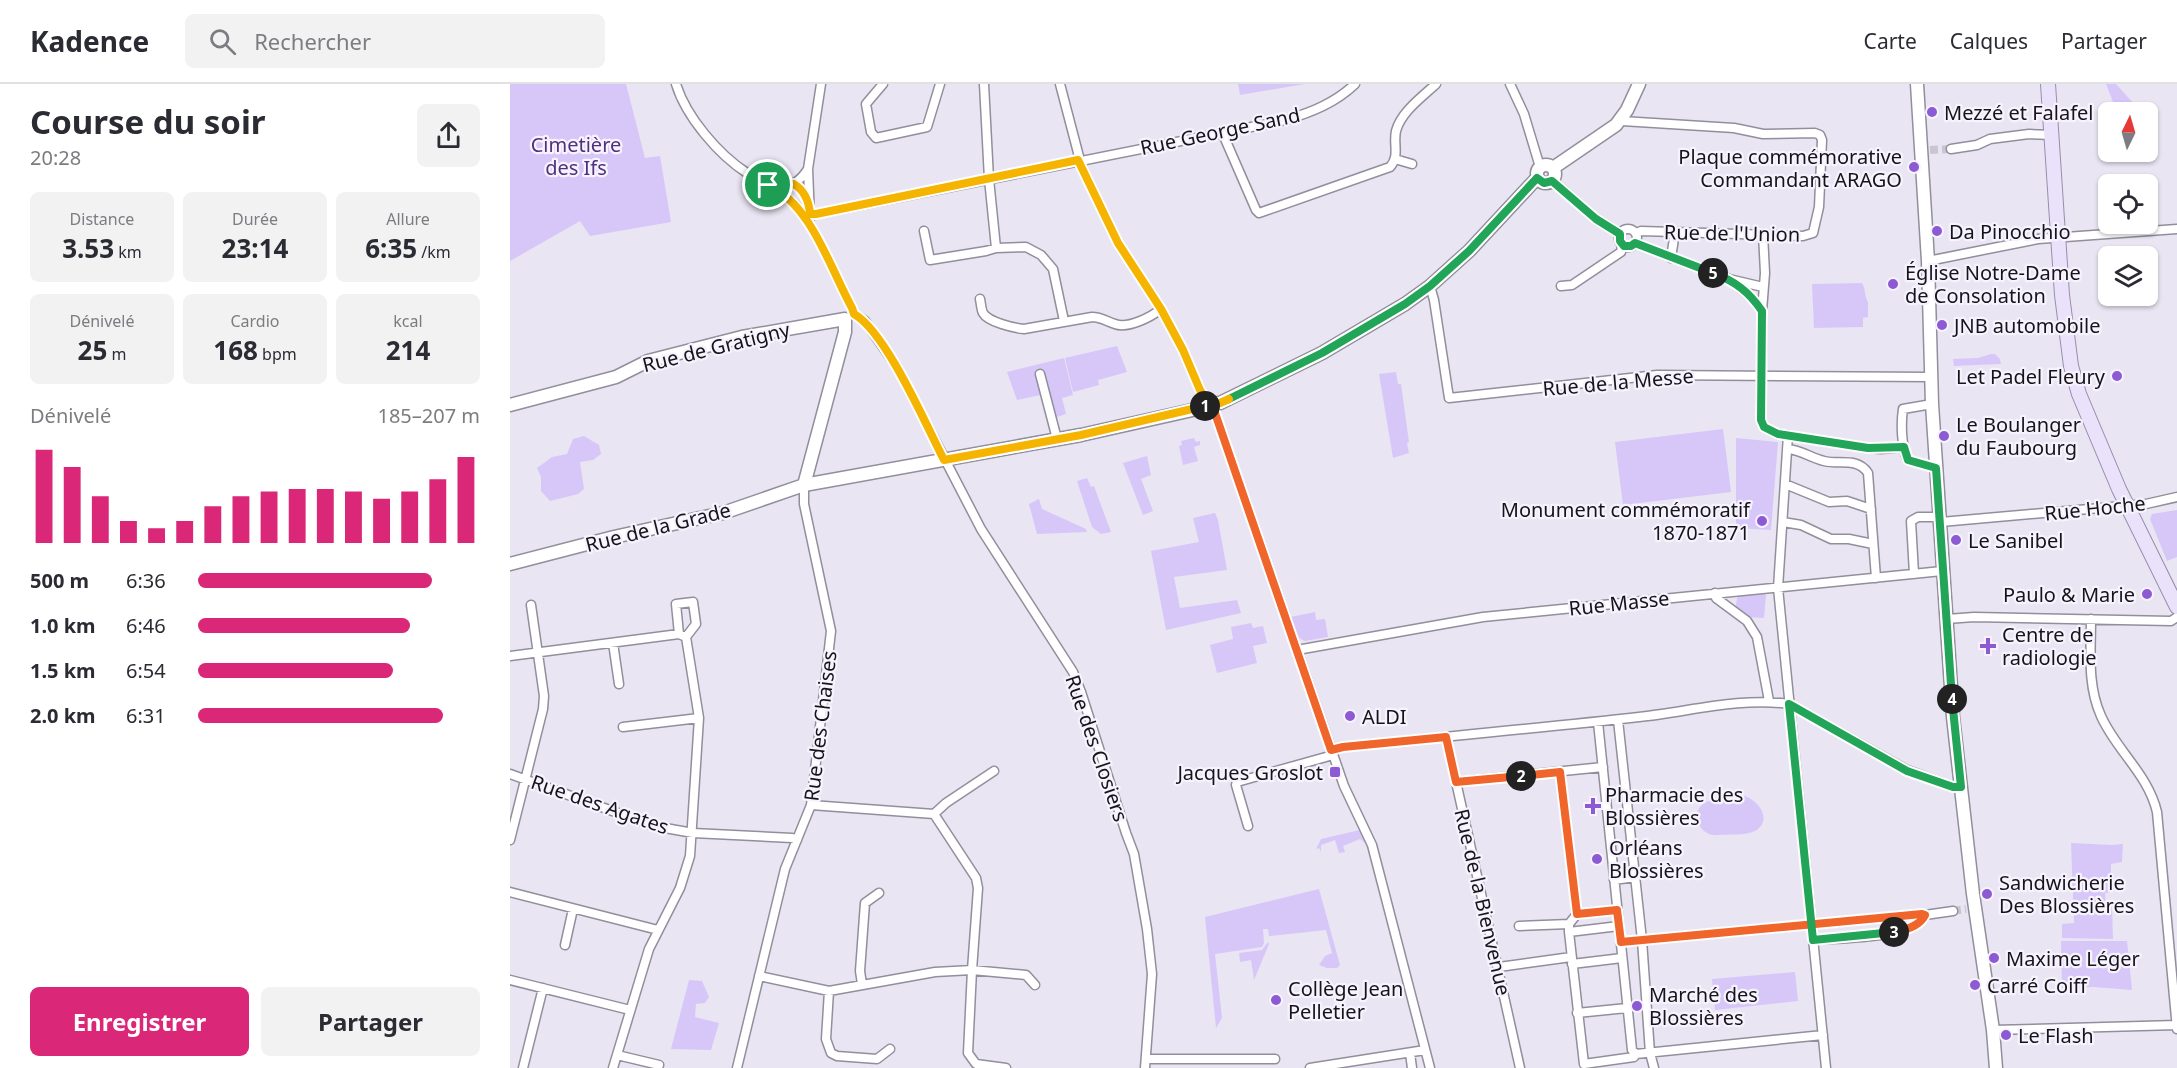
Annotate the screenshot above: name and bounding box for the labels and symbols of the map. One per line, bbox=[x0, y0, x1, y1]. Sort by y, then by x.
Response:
place label: Mezzé et Falafel bbox=[1944, 99, 2094, 126]
street label: Rue George Sand bbox=[1138, 101, 1302, 161]
north arrow bbox=[2098, 102, 2158, 162]
marker: Mezzé et Falafel bbox=[1925, 105, 1939, 119]
park label: Cimetière des Ifs bbox=[531, 131, 621, 181]
place label: Plaque commémorative Commandant ARAGO bbox=[1678, 143, 1902, 193]
pin bbox=[742, 159, 793, 210]
marker: Plaque commémorative Commandant ARAGO bbox=[1907, 160, 1921, 174]
street label: Rue de l'Union bbox=[1664, 218, 1800, 248]
place label: Da Pinocchio bbox=[1949, 218, 2071, 245]
marker: Da Pinocchio bbox=[1930, 224, 1944, 238]
pin: 5 bbox=[1698, 258, 1728, 288]
place label: Église Notre-Dame de Consolation bbox=[1905, 259, 2081, 309]
marker: Église Notre-Dame de Consolation bbox=[1886, 277, 1900, 291]
place label: JNB automobile bbox=[1952, 312, 2100, 339]
street label: Rue de Gratigny bbox=[639, 315, 793, 378]
marker: JNB automobile bbox=[1935, 318, 1949, 332]
street label: Rue de la Messe bbox=[1541, 362, 1695, 402]
place label: Let Padel Fleury bbox=[1956, 363, 2106, 390]
marker: Let Padel Fleury bbox=[2110, 369, 2124, 383]
pin: 1 bbox=[1190, 391, 1220, 421]
place label: Le Boulanger du Faubourg bbox=[1956, 411, 2081, 461]
marker: Le Boulanger du Faubourg bbox=[1937, 429, 1951, 443]
street label: Rue Hoche bbox=[2043, 489, 2147, 527]
street label: Rue de la Grade bbox=[583, 496, 733, 558]
place label: Monument commémoratif 1870-1871 bbox=[1501, 496, 1751, 546]
marker: Monument commémoratif 1870-1871 bbox=[1755, 514, 1769, 528]
place label: Le Sanibel bbox=[1968, 527, 2063, 554]
marker: Le Sanibel bbox=[1949, 533, 1963, 547]
place label: Paulo & Marie bbox=[2003, 581, 2135, 608]
street label: Rue Masse bbox=[1567, 584, 1671, 622]
marker: Paulo & Marie bbox=[2140, 587, 2154, 601]
place label: Centre de radiologie bbox=[2002, 621, 2097, 671]
marker: Centre de radiologie bbox=[1979, 637, 1997, 655]
street label: Rue des Chaises bbox=[797, 649, 843, 803]
street label: Rue des Closiers bbox=[1059, 671, 1135, 825]
pin: 4 bbox=[1937, 684, 1967, 714]
place label: ALDI bbox=[1362, 703, 1407, 730]
marker: ALDI bbox=[1343, 709, 1357, 723]
place label: Jacques Groslot bbox=[1175, 759, 1323, 786]
pin: 2 bbox=[1506, 761, 1536, 791]
marker: Jacques Groslot bbox=[1328, 765, 1342, 779]
street label: Rue des Agates bbox=[528, 768, 672, 840]
place label: Pharmacie des Blossières bbox=[1605, 781, 1743, 831]
marker: Pharmacie des Blossières bbox=[1586, 799, 1600, 813]
street label: Rue de la Bienvenue bbox=[1448, 806, 1518, 998]
place label: Orléans Blossières bbox=[1609, 834, 1704, 884]
marker: Orléans Blossières bbox=[1590, 852, 1604, 866]
place label: Sandwicherie Des Blossières bbox=[1999, 869, 2134, 919]
marker: Sandwicherie Des Blossières bbox=[1980, 887, 1994, 901]
pin: 3 bbox=[1879, 917, 1909, 947]
place label: Maxime Léger bbox=[2006, 945, 2140, 972]
marker: Maxime Léger bbox=[1987, 951, 2001, 965]
place label: Carré Coiff bbox=[1987, 972, 2088, 999]
place label: Collège Jean Pelletier bbox=[1288, 975, 1403, 1025]
marker: Carré Coiff bbox=[1968, 978, 1982, 992]
place label: Marché des Blossières bbox=[1649, 981, 1758, 1031]
marker: Collège Jean Pelletier bbox=[1269, 993, 1283, 1007]
marker: Marché des Blossières bbox=[1630, 999, 1644, 1013]
place label: Le Flash bbox=[2018, 1022, 2094, 1049]
marker: Le Flash bbox=[1999, 1028, 2013, 1042]

